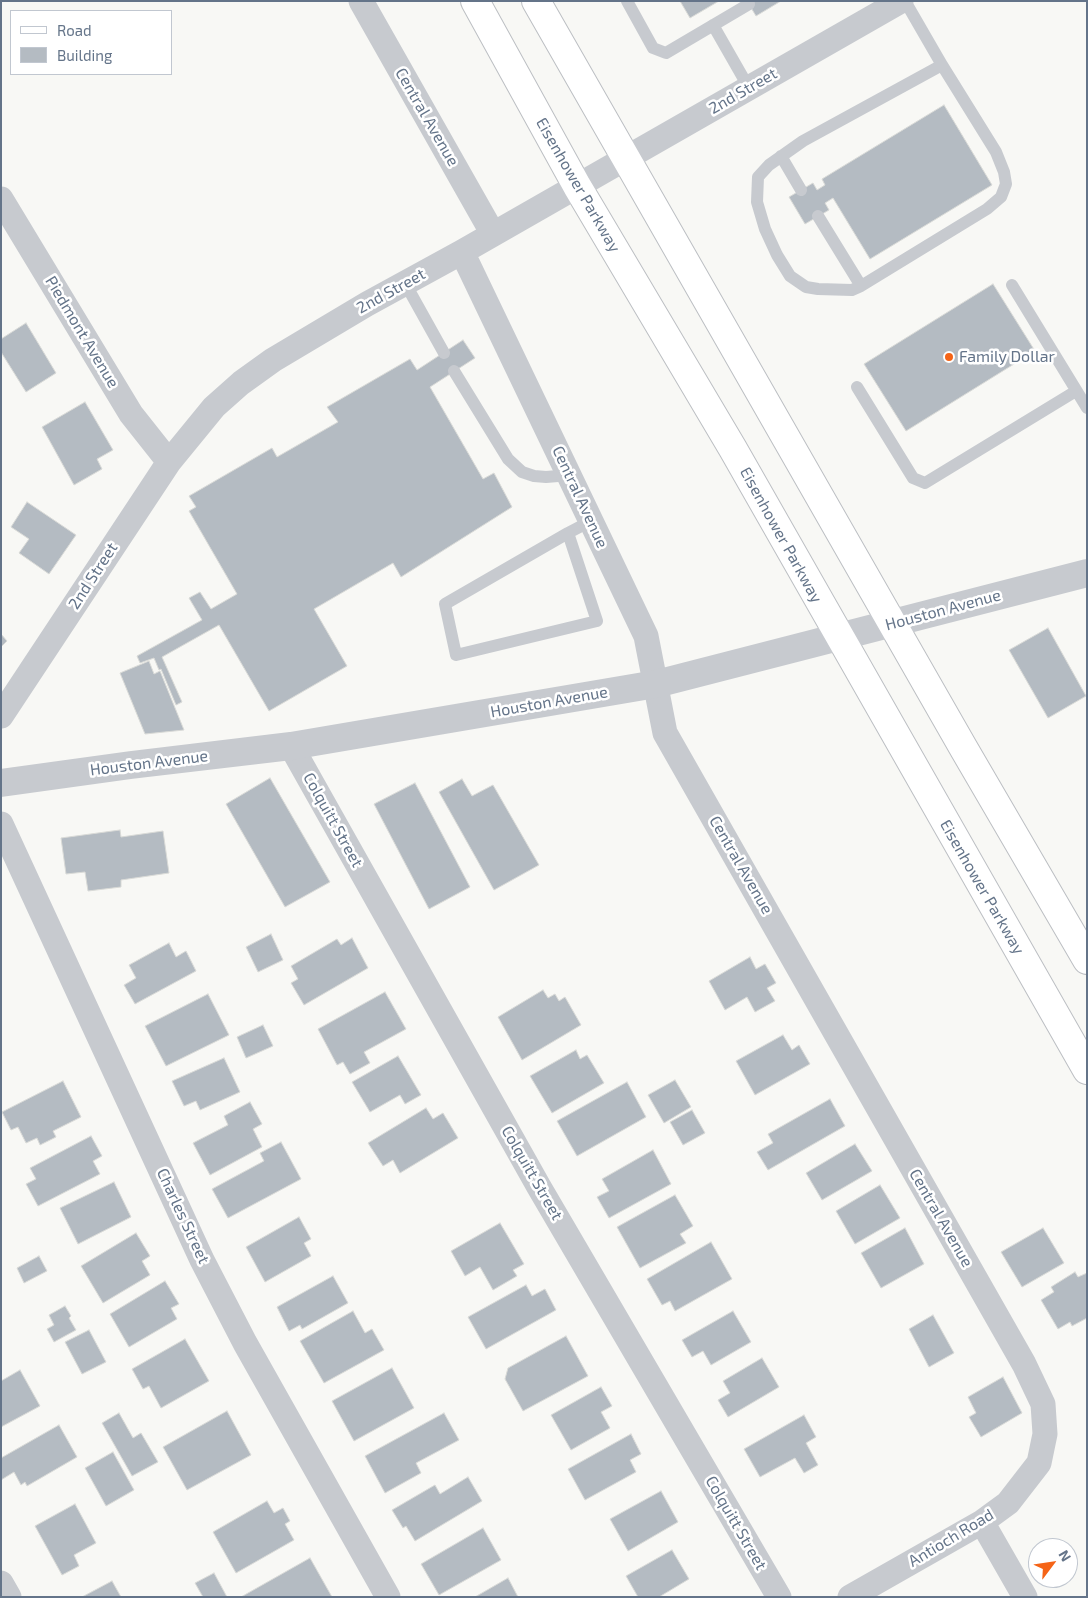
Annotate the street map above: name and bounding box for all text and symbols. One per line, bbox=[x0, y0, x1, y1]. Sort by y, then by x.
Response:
legend bbox=[10, 10, 172, 75]
text: Road bbox=[57, 21, 92, 39]
text: Building bbox=[57, 46, 112, 64]
street label: Central Avenue bbox=[391, 64, 463, 170]
street label: 2nd Street bbox=[706, 64, 780, 118]
street label: Eisenhower Parkway bbox=[532, 114, 624, 256]
street label: 2nd Street bbox=[353, 264, 429, 318]
street label: Piedmont Avenue bbox=[41, 273, 123, 391]
place label: Family Dollar bbox=[959, 347, 1055, 367]
marker: Family Dollar bbox=[943, 351, 955, 363]
street label: Central Avenue bbox=[548, 443, 612, 551]
street label: Eisenhower Parkway bbox=[736, 464, 826, 606]
street label: 2nd Street bbox=[64, 539, 122, 613]
street label: Houston Avenue bbox=[883, 585, 1003, 635]
street label: Houston Avenue bbox=[489, 682, 609, 722]
street label: Houston Avenue bbox=[89, 746, 209, 780]
street label: Colquitt Street bbox=[299, 769, 367, 871]
street label: Central Avenue bbox=[705, 812, 777, 918]
street label: Eisenhower Parkway bbox=[936, 816, 1028, 958]
street label: Colquitt Street bbox=[497, 1123, 567, 1223]
street label: Charles Street bbox=[153, 1165, 213, 1267]
street label: Central Avenue bbox=[905, 1165, 977, 1271]
street label: Colquitt Street bbox=[701, 1473, 771, 1573]
street label: Antioch Road bbox=[905, 1505, 997, 1571]
north arrow bbox=[1028, 1538, 1078, 1588]
text: N bbox=[1056, 1547, 1075, 1564]

